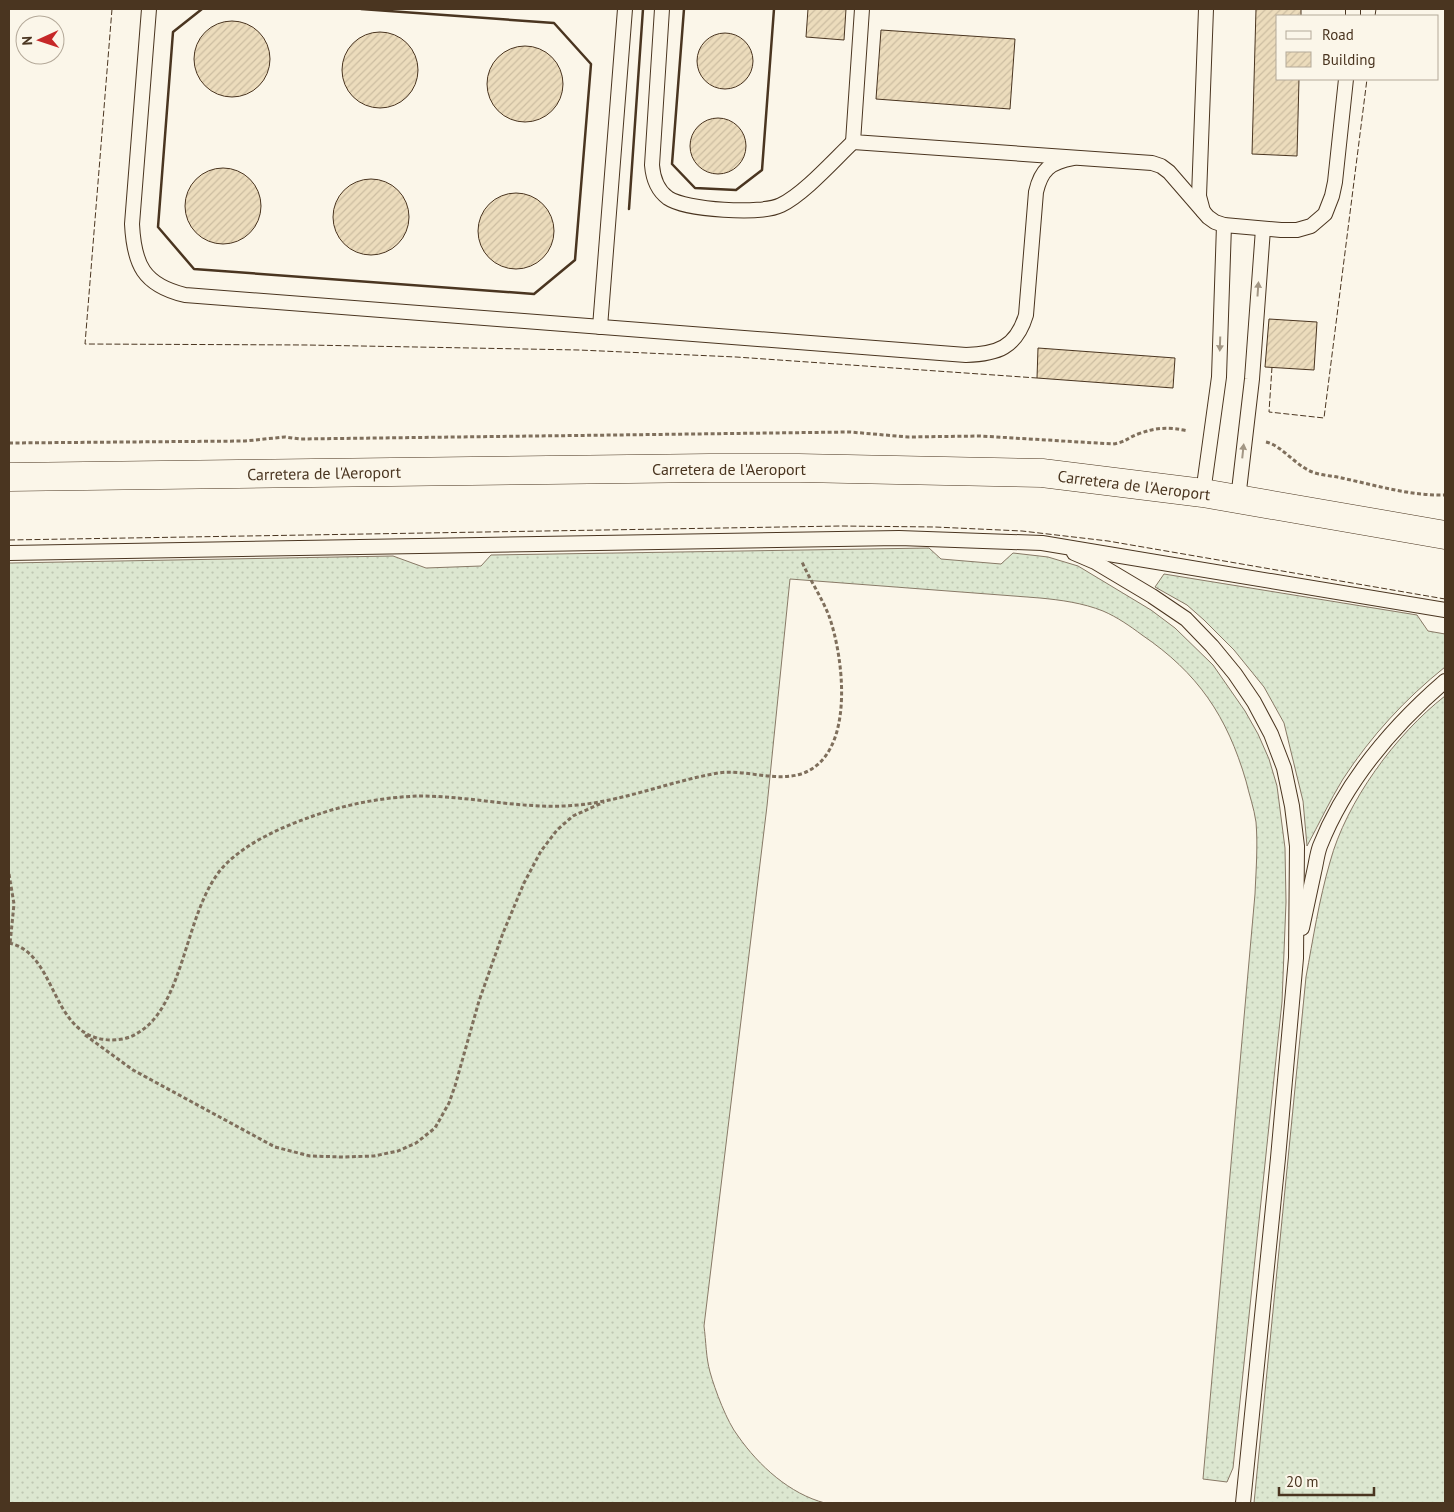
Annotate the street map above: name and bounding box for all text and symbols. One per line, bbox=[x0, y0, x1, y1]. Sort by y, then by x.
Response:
north arrow bbox=[15, 15, 65, 65]
legend bbox=[1276, 15, 1439, 80]
text: Road bbox=[1322, 25, 1354, 44]
text: N bbox=[18, 36, 36, 46]
text: Building bbox=[1322, 50, 1376, 69]
one-way arrow bbox=[1255, 281, 1263, 297]
one-way arrow bbox=[1216, 336, 1224, 352]
one-way arrow bbox=[1239, 442, 1247, 458]
street label: Carretera de l'Aeroport bbox=[652, 459, 807, 479]
street label: Carretera de l'Aeroport bbox=[247, 462, 402, 484]
street label: Carretera de l'Aeroport bbox=[1056, 466, 1212, 504]
scale bar bbox=[1279, 1464, 1374, 1496]
text: 20 m bbox=[1286, 1472, 1319, 1491]

